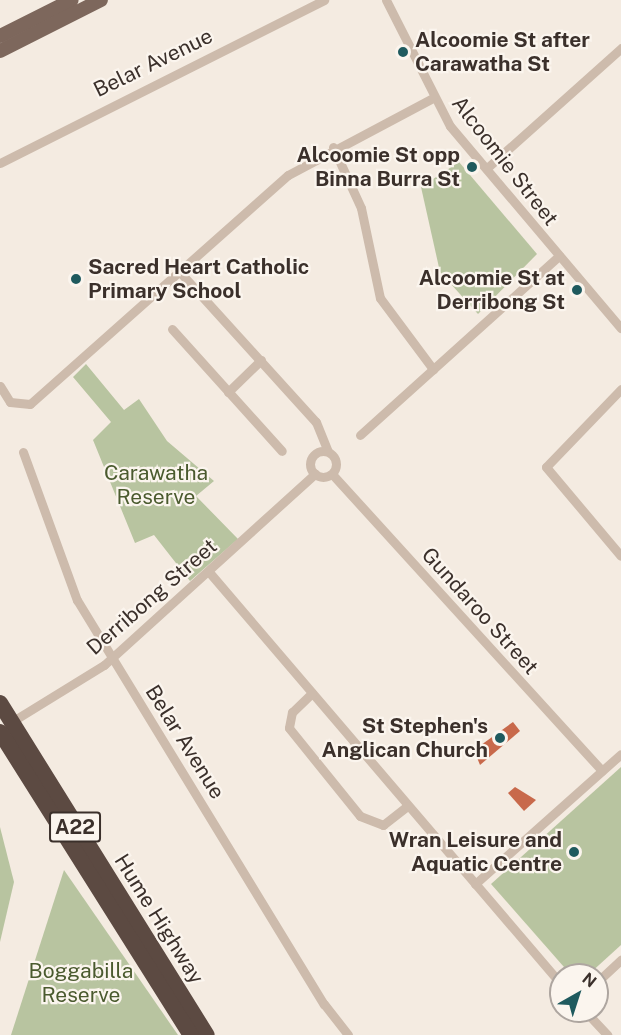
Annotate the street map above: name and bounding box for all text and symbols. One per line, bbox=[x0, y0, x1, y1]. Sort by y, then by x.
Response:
street label: Belar Avenue bbox=[89, 23, 217, 103]
place label: Alcoomie St after Carawatha St bbox=[415, 27, 590, 77]
marker: Alcoomie St after Carawatha St bbox=[396, 45, 410, 59]
street label: Alcoomie Street bbox=[447, 91, 563, 231]
place label: Alcoomie St opp Binna Burra St bbox=[296, 142, 460, 192]
marker: Alcoomie St opp Binna Burra St bbox=[465, 160, 479, 174]
place label: Sacred Heart Catholic Primary School bbox=[88, 254, 309, 304]
place label: Alcoomie St at Derribong St bbox=[419, 265, 565, 315]
marker: Sacred Heart Catholic Primary School bbox=[69, 272, 83, 286]
marker: Alcoomie St at Derribong St bbox=[570, 283, 584, 297]
park label: Carawatha Reserve bbox=[104, 460, 208, 510]
street label: Derribong Street bbox=[82, 534, 222, 660]
street label: Gundaroo Street bbox=[416, 542, 544, 680]
street label: Belar Avenue bbox=[140, 680, 230, 804]
place label: St Stephen's Anglican Church bbox=[322, 713, 488, 763]
marker: St Stephen's Anglican Church bbox=[493, 731, 507, 745]
road number: A22 bbox=[48, 810, 102, 844]
place label: Wran Leisure and Aquatic Centre bbox=[389, 827, 562, 877]
marker: Wran Leisure and Aquatic Centre bbox=[567, 845, 581, 859]
street label: Hume Highway bbox=[109, 849, 209, 989]
park label: Boggabilla Reserve bbox=[29, 958, 133, 1008]
north arrow bbox=[549, 963, 609, 1023]
text: N bbox=[579, 969, 600, 991]

